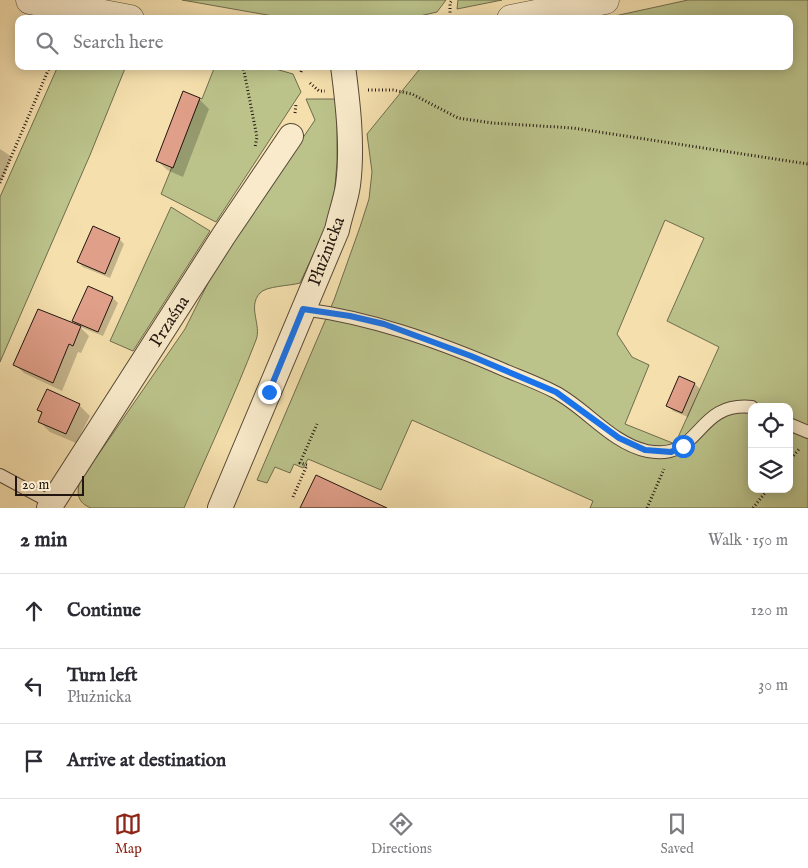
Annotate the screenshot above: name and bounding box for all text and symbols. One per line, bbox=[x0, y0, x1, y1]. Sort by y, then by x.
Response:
search box bbox=[15, 15, 793, 70]
icon: search bbox=[33, 29, 61, 57]
text: Search here bbox=[73, 31, 164, 55]
street label: Płużnicka bbox=[304, 213, 351, 289]
street label: Przaśna bbox=[145, 292, 195, 352]
route end bbox=[258, 381, 281, 404]
map controls bbox=[748, 403, 793, 493]
button: locate bbox=[748, 403, 793, 448]
route start bbox=[672, 435, 695, 458]
button: layers bbox=[748, 448, 793, 493]
scale bar bbox=[15, 473, 84, 496]
text: 20 m bbox=[22, 476, 49, 494]
text: 2 min bbox=[20, 527, 67, 554]
text: Walk · 150 m bbox=[708, 531, 788, 551]
icon: ahead bbox=[20, 597, 48, 625]
text: Continue bbox=[67, 599, 141, 623]
text: 120 m bbox=[751, 601, 788, 621]
text: Turn left bbox=[67, 664, 138, 688]
icon: left bbox=[20, 672, 48, 700]
text: 30 m bbox=[758, 676, 788, 696]
text: Płużnicka bbox=[67, 688, 131, 708]
icon: arrive bbox=[20, 747, 48, 775]
text: Arrive at destination bbox=[67, 749, 226, 773]
tab: Map bbox=[114, 810, 142, 858]
tab: Directions bbox=[371, 810, 432, 858]
tab: Saved bbox=[661, 810, 694, 858]

